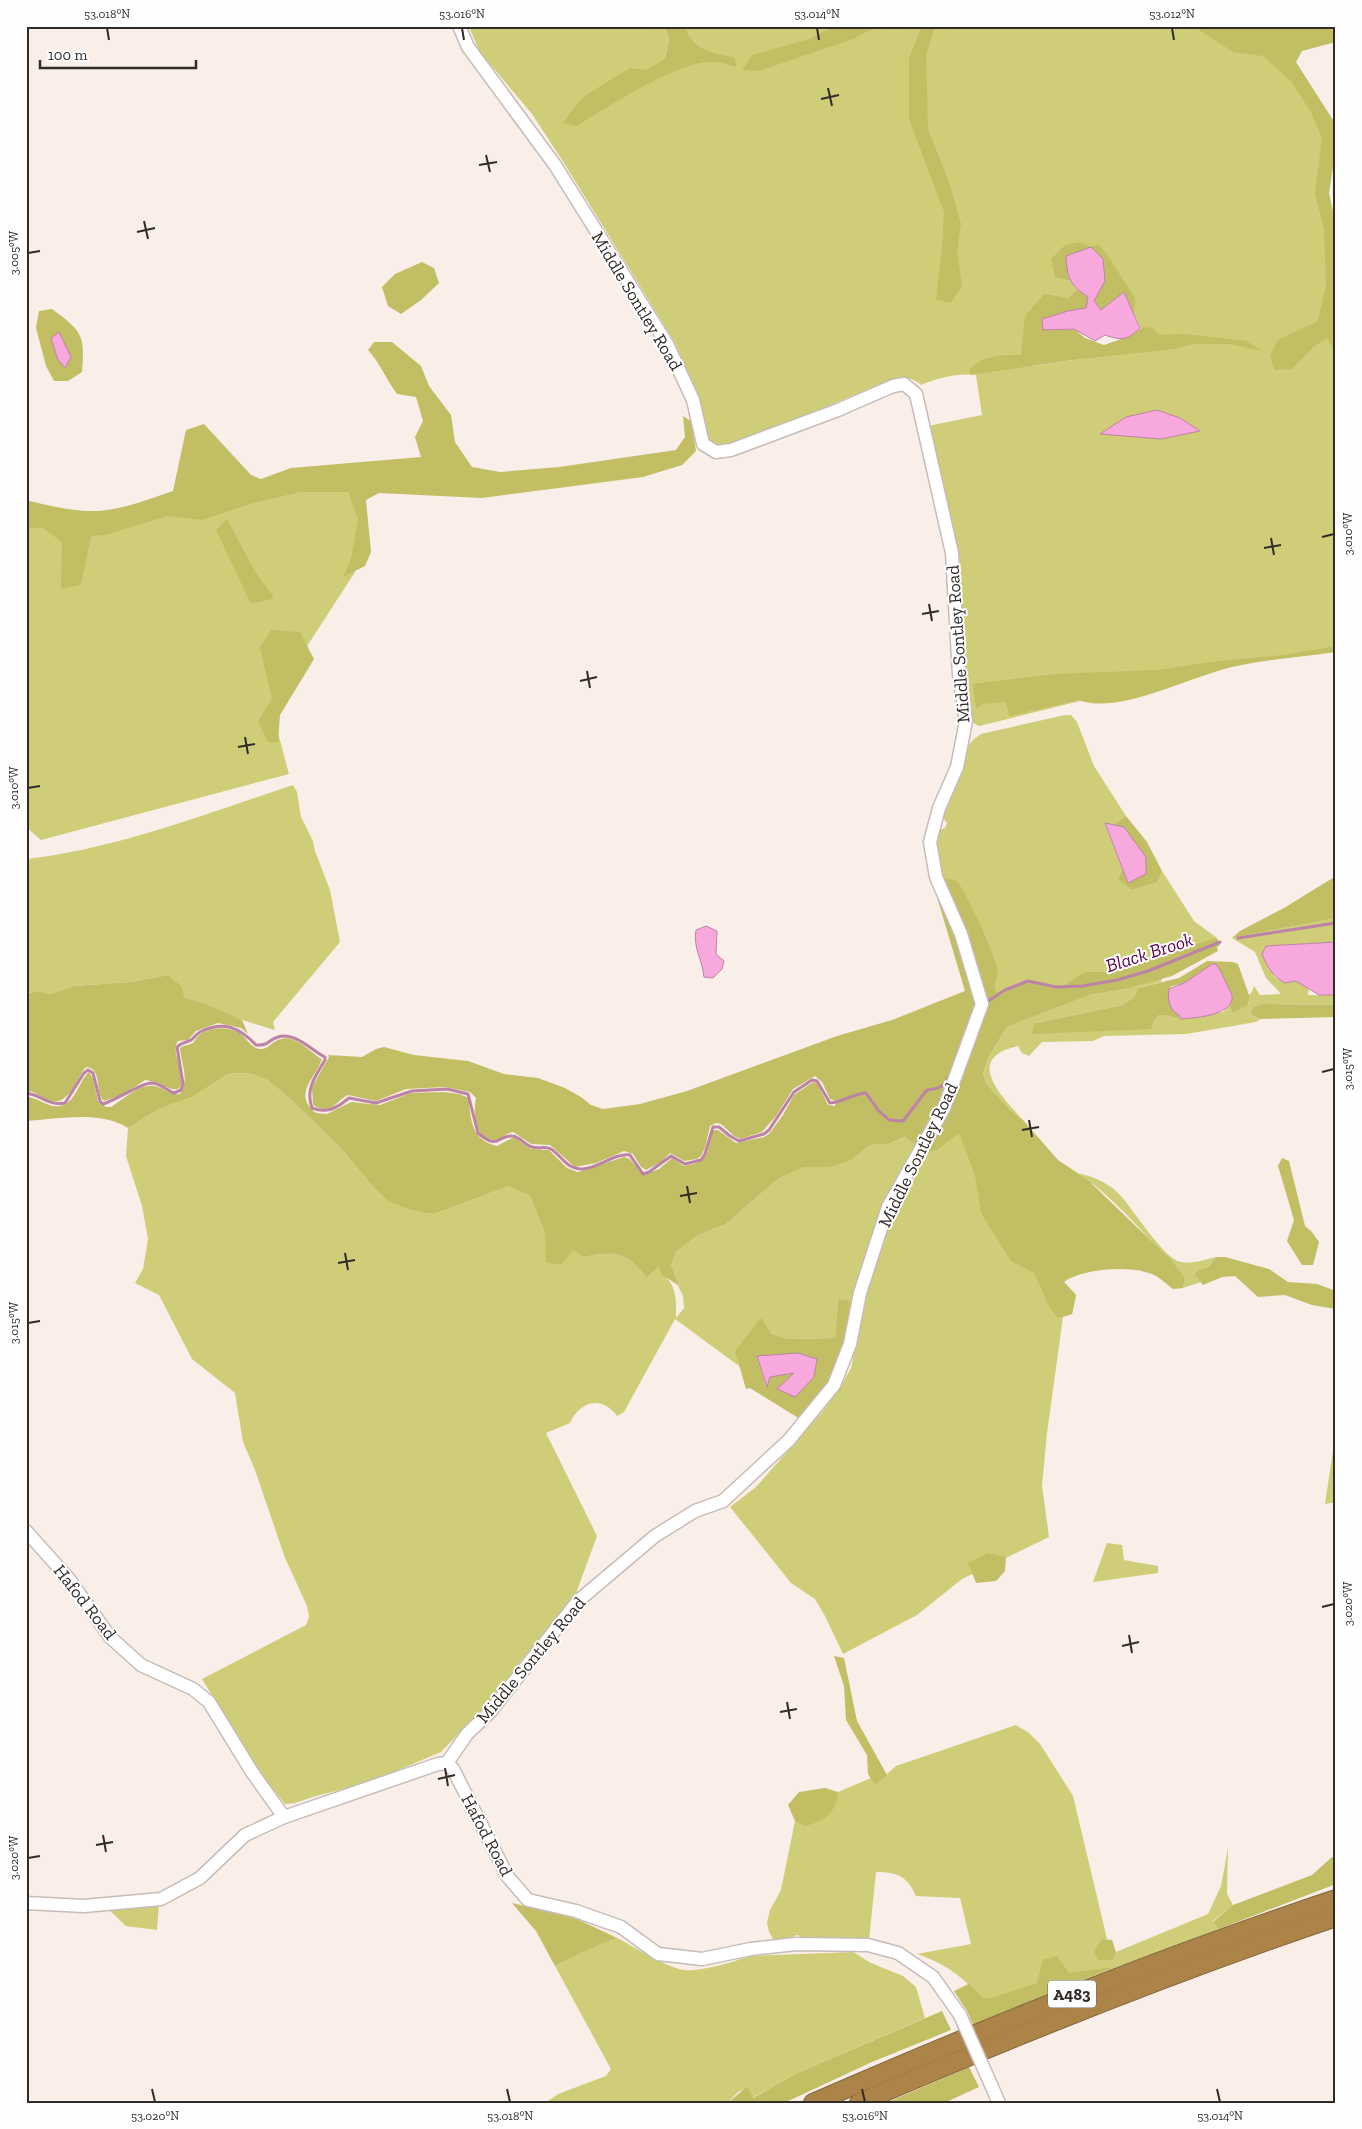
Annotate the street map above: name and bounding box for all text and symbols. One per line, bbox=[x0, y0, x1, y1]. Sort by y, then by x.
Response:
text: 53.018°N bbox=[84, 7, 130, 21]
text: 53.016°N bbox=[439, 7, 485, 21]
text: 53.014°N bbox=[794, 7, 840, 21]
text: 53.012°N bbox=[1149, 7, 1195, 21]
scale bar bbox=[40, 38, 196, 70]
text: 100 m bbox=[48, 46, 87, 64]
street label: Middle Sontley Road bbox=[587, 227, 687, 375]
text: 3.005°W bbox=[7, 230, 21, 275]
text: 3.010°W bbox=[1341, 512, 1355, 555]
street label: Middle Sontley Road bbox=[941, 564, 974, 724]
text: 3.010°W bbox=[7, 766, 21, 809]
water label: Black Brook bbox=[1103, 928, 1196, 977]
text: 3.015°W bbox=[1341, 1047, 1355, 1090]
street label: Middle Sontley Road bbox=[873, 1079, 963, 1231]
text: 3.015°W bbox=[7, 1301, 21, 1344]
street label: Hafod Road bbox=[49, 1560, 121, 1644]
text: 3.020°W bbox=[1341, 1581, 1355, 1626]
street label: Middle Sontley Road bbox=[472, 1592, 590, 1728]
street label: Hafod Road bbox=[456, 1790, 518, 1880]
text: 3.020°W bbox=[7, 1835, 21, 1880]
road number: A483 bbox=[1048, 1980, 1096, 2008]
text: 53.020°N bbox=[131, 2109, 179, 2123]
text: 53.018°N bbox=[487, 2109, 533, 2123]
text: 53.016°N bbox=[842, 2109, 888, 2123]
text: 53.014°N bbox=[1197, 2109, 1243, 2123]

